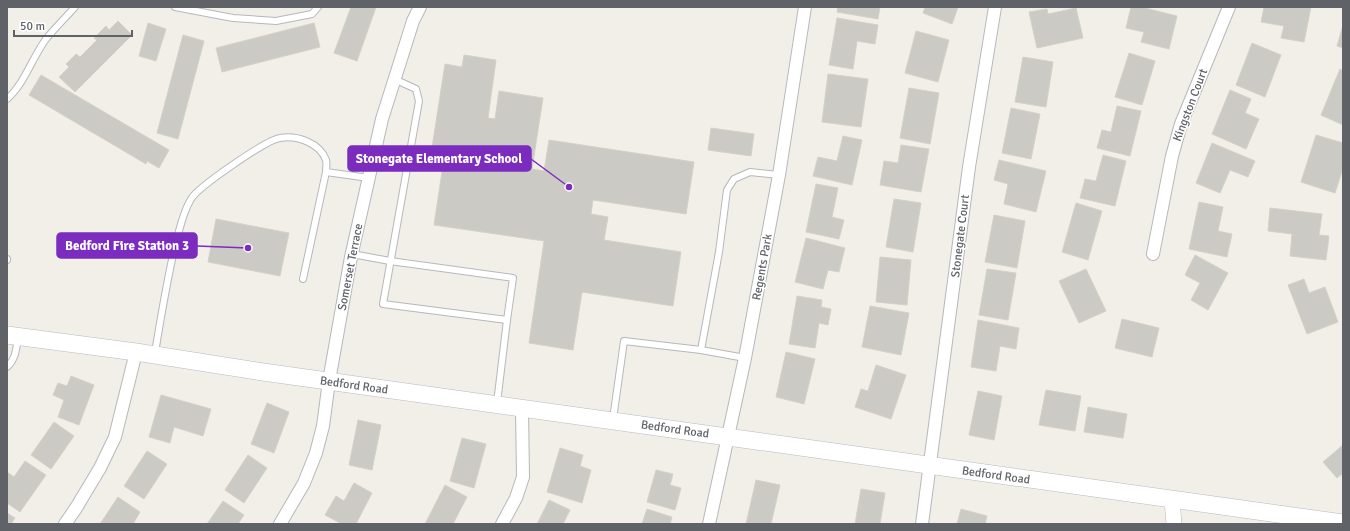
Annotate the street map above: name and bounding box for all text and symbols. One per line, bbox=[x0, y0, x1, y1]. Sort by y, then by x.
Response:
scale bar bbox=[14, 12, 132, 38]
text: 50 m bbox=[20, 19, 45, 34]
street label: Kingston Court bbox=[1170, 67, 1211, 144]
callout: Stonegate Elementary School bbox=[348, 146, 531, 171]
text: Stonegate Elementary School bbox=[356, 151, 522, 167]
street label: Stonegate Court bbox=[948, 194, 973, 278]
street label: Somerset Terrace bbox=[335, 222, 366, 312]
callout: Bedford Fire Station 3 bbox=[57, 233, 197, 258]
street label: Regents Park bbox=[749, 233, 776, 301]
text: Bedford Fire Station 3 bbox=[65, 238, 189, 254]
street label: Bedford Road bbox=[319, 373, 389, 398]
street label: Bedford Road bbox=[640, 417, 710, 442]
street label: Bedford Road bbox=[961, 463, 1031, 488]

